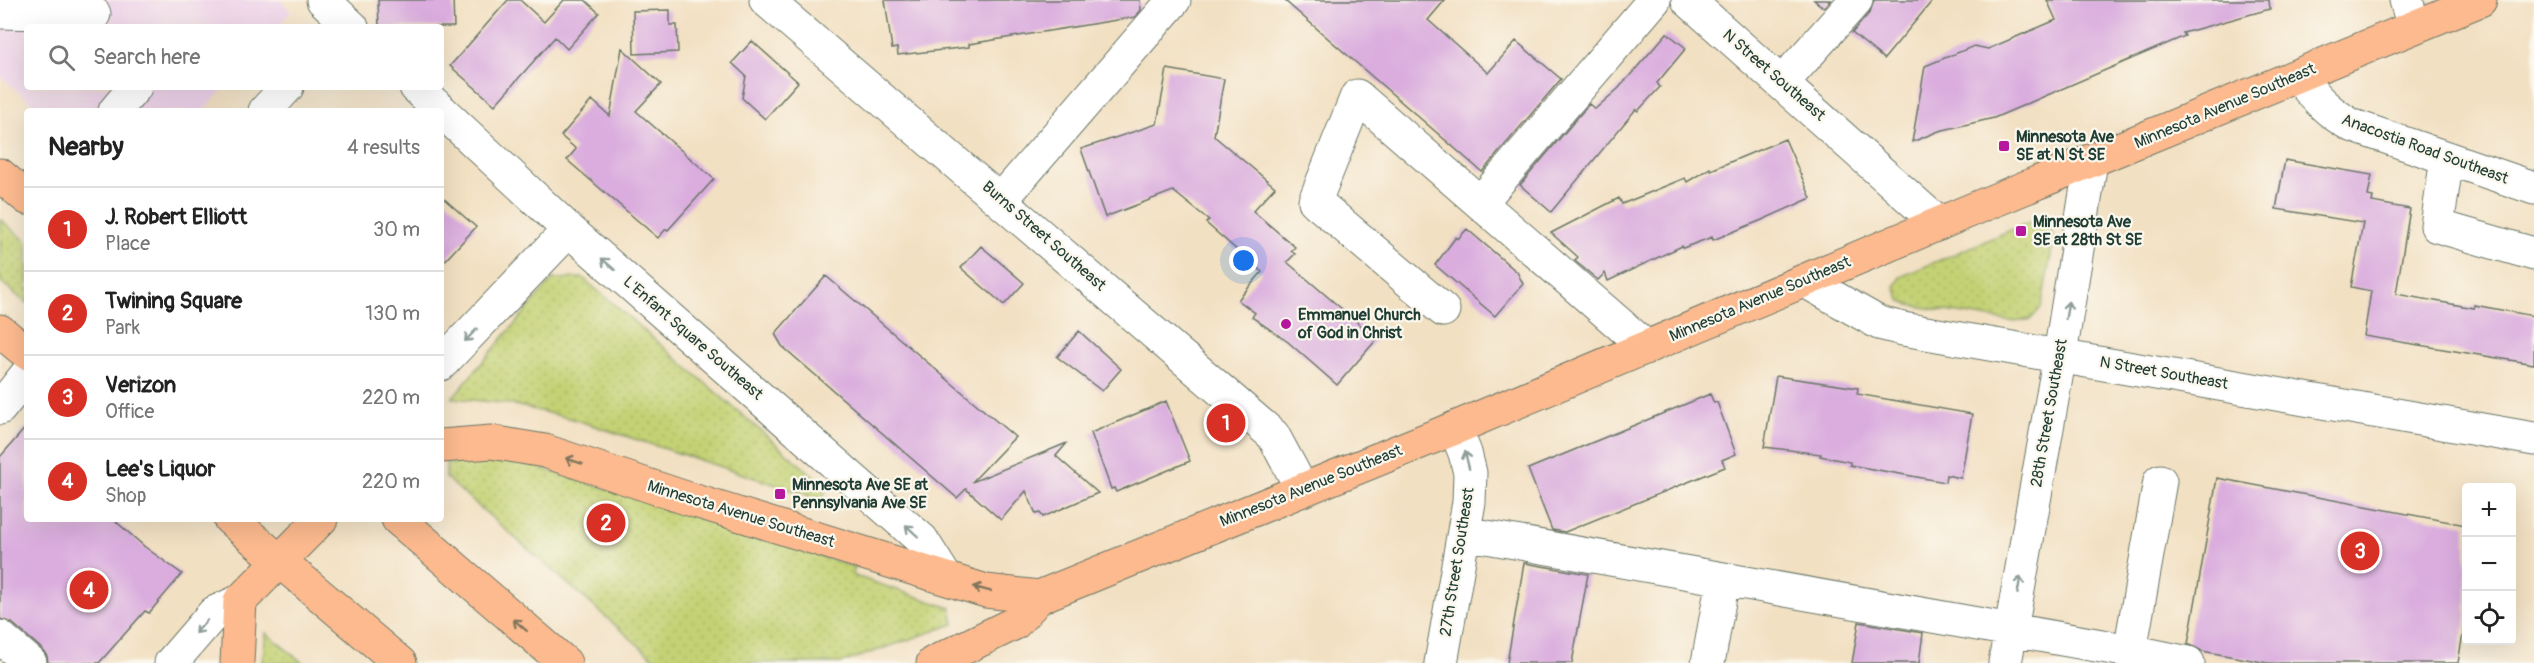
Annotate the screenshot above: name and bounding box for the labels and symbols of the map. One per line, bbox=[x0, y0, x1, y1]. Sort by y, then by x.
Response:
street label: N Street Southeast bbox=[1718, 25, 1830, 126]
street label: Minnesota Avenue Southeast bbox=[2131, 59, 2319, 153]
street label: Anacostia Road Southeast bbox=[2339, 109, 2512, 189]
place label: Minnesota Ave SE at N St SE bbox=[2016, 127, 2115, 165]
marker: Minnesota Ave SE at N St SE bbox=[1997, 139, 2011, 153]
street label: Burns Street Southeast bbox=[978, 177, 1111, 296]
place label: Minnesota Ave SE at 28th St SE bbox=[2033, 212, 2143, 250]
marker: Minnesota Ave SE at 28th St SE bbox=[2014, 224, 2028, 238]
your location bbox=[1229, 246, 1258, 275]
street label: Minnesota Avenue Southeast bbox=[1666, 252, 1854, 346]
one-way arrow bbox=[600, 257, 616, 270]
street label: L'Enfant Square Southeast bbox=[619, 272, 768, 405]
one-way arrow bbox=[2062, 301, 2073, 320]
place label: Emmanuel Church of God in Christ bbox=[1297, 305, 1421, 343]
marker: Emmanuel Church of God in Christ bbox=[1279, 317, 1293, 331]
one-way arrow bbox=[464, 327, 478, 342]
street label: 28th Street Southeast bbox=[2026, 337, 2072, 489]
street label: N Street Southeast bbox=[2098, 352, 2230, 394]
pin: 1 bbox=[1206, 400, 1246, 446]
street label: Minnesota Avenue Southeast bbox=[1217, 440, 1406, 532]
one-way arrow bbox=[1460, 451, 1472, 470]
one-way arrow bbox=[565, 454, 584, 465]
place label: Minnesota Ave SE at Pennsylvania Ave SE bbox=[792, 475, 928, 513]
street label: Minnesota Avenue Southeast bbox=[645, 476, 838, 552]
street label: 27th Street Southeast bbox=[1435, 486, 1479, 638]
marker: Minnesota Ave SE at Pennsylvania Ave SE bbox=[773, 487, 787, 501]
pin: 2 bbox=[586, 500, 626, 546]
one-way arrow bbox=[905, 524, 920, 538]
pin: 3 bbox=[2340, 528, 2380, 574]
pin: 4 bbox=[70, 568, 109, 612]
one-way arrow bbox=[2014, 575, 2025, 595]
one-way arrow bbox=[973, 583, 992, 594]
one-way arrow bbox=[513, 618, 528, 632]
one-way arrow bbox=[194, 619, 208, 634]

